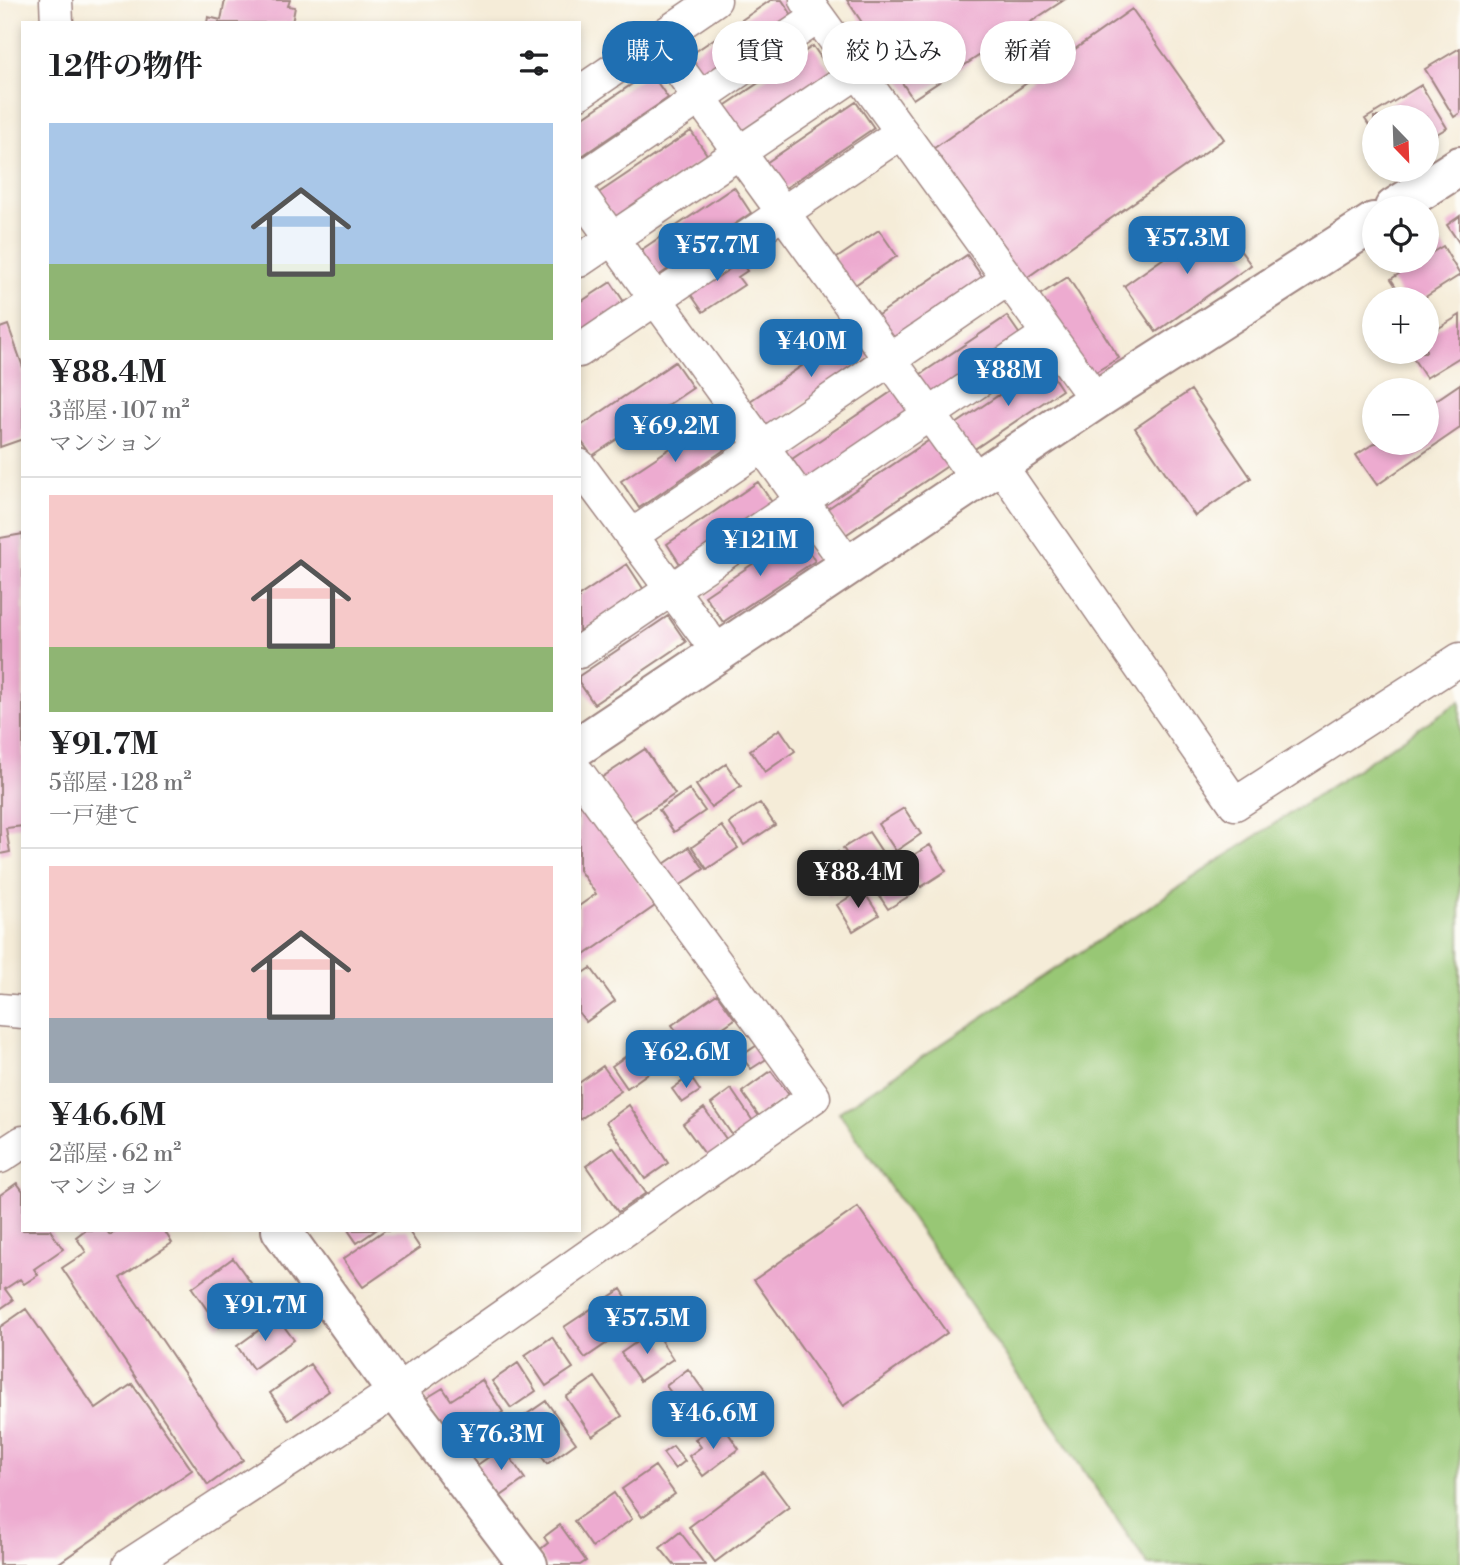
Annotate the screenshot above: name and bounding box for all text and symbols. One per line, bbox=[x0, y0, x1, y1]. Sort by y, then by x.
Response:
chip: 購入 bbox=[602, 21, 698, 84]
chip: 賃貸 bbox=[712, 21, 808, 84]
chip: 絞り込み bbox=[822, 21, 966, 84]
chip: 新着 bbox=[980, 21, 1076, 84]
icon: filters bbox=[515, 44, 553, 82]
text: 12件の物件 bbox=[49, 48, 203, 86]
north arrow bbox=[1362, 105, 1438, 182]
map controls bbox=[1362, 105, 1439, 455]
icon: home bbox=[238, 169, 364, 295]
button: locate bbox=[1362, 196, 1439, 273]
pin: ¥57.3M bbox=[1130, 216, 1244, 276]
pin: ¥57.7M bbox=[660, 224, 774, 283]
text: ¥57.3M bbox=[1144, 225, 1230, 253]
text: ¥57.7M bbox=[675, 232, 759, 260]
button: + bbox=[1362, 287, 1439, 364]
pin: ¥40M bbox=[770, 320, 852, 379]
text: ¥40M bbox=[775, 328, 847, 356]
pin: ¥88M bbox=[967, 348, 1049, 408]
text: ¥88.4M bbox=[49, 354, 166, 392]
text: ¥88M bbox=[974, 357, 1042, 385]
button: − bbox=[1362, 378, 1439, 455]
text: 3部屋 · 107 m² bbox=[49, 397, 190, 425]
pin: ¥69.2M bbox=[618, 405, 732, 464]
text: ¥69.2M bbox=[631, 413, 719, 441]
text: マンション bbox=[49, 430, 163, 458]
pin: ¥121M bbox=[711, 518, 809, 578]
text: ¥121M bbox=[722, 527, 798, 555]
icon: home bbox=[238, 541, 364, 667]
text: ¥91.7M bbox=[49, 726, 158, 764]
text: 5部屋 · 128 m² bbox=[49, 769, 192, 797]
text: 一戸建て bbox=[49, 802, 141, 830]
pin: ¥88.4M bbox=[801, 850, 915, 910]
text: ¥88.4M bbox=[813, 859, 903, 887]
icon: home bbox=[238, 912, 364, 1038]
pin: ¥62.6M bbox=[629, 1030, 743, 1090]
text: ¥62.6M bbox=[642, 1039, 730, 1067]
text: ¥46.6M bbox=[49, 1097, 166, 1135]
text: 2部屋 · 62 m² bbox=[49, 1140, 181, 1168]
text: マンション bbox=[49, 1173, 163, 1201]
pin: ¥91.7M bbox=[208, 1284, 322, 1343]
text: ¥91.7M bbox=[223, 1292, 307, 1320]
pin: ¥57.5M bbox=[590, 1296, 704, 1356]
text: ¥57.5M bbox=[604, 1305, 690, 1333]
pin: ¥46.6M bbox=[656, 1392, 770, 1451]
text: ¥46.6M bbox=[668, 1400, 758, 1428]
pin: ¥76.3M bbox=[444, 1412, 558, 1472]
text: ¥76.3M bbox=[458, 1421, 544, 1449]

